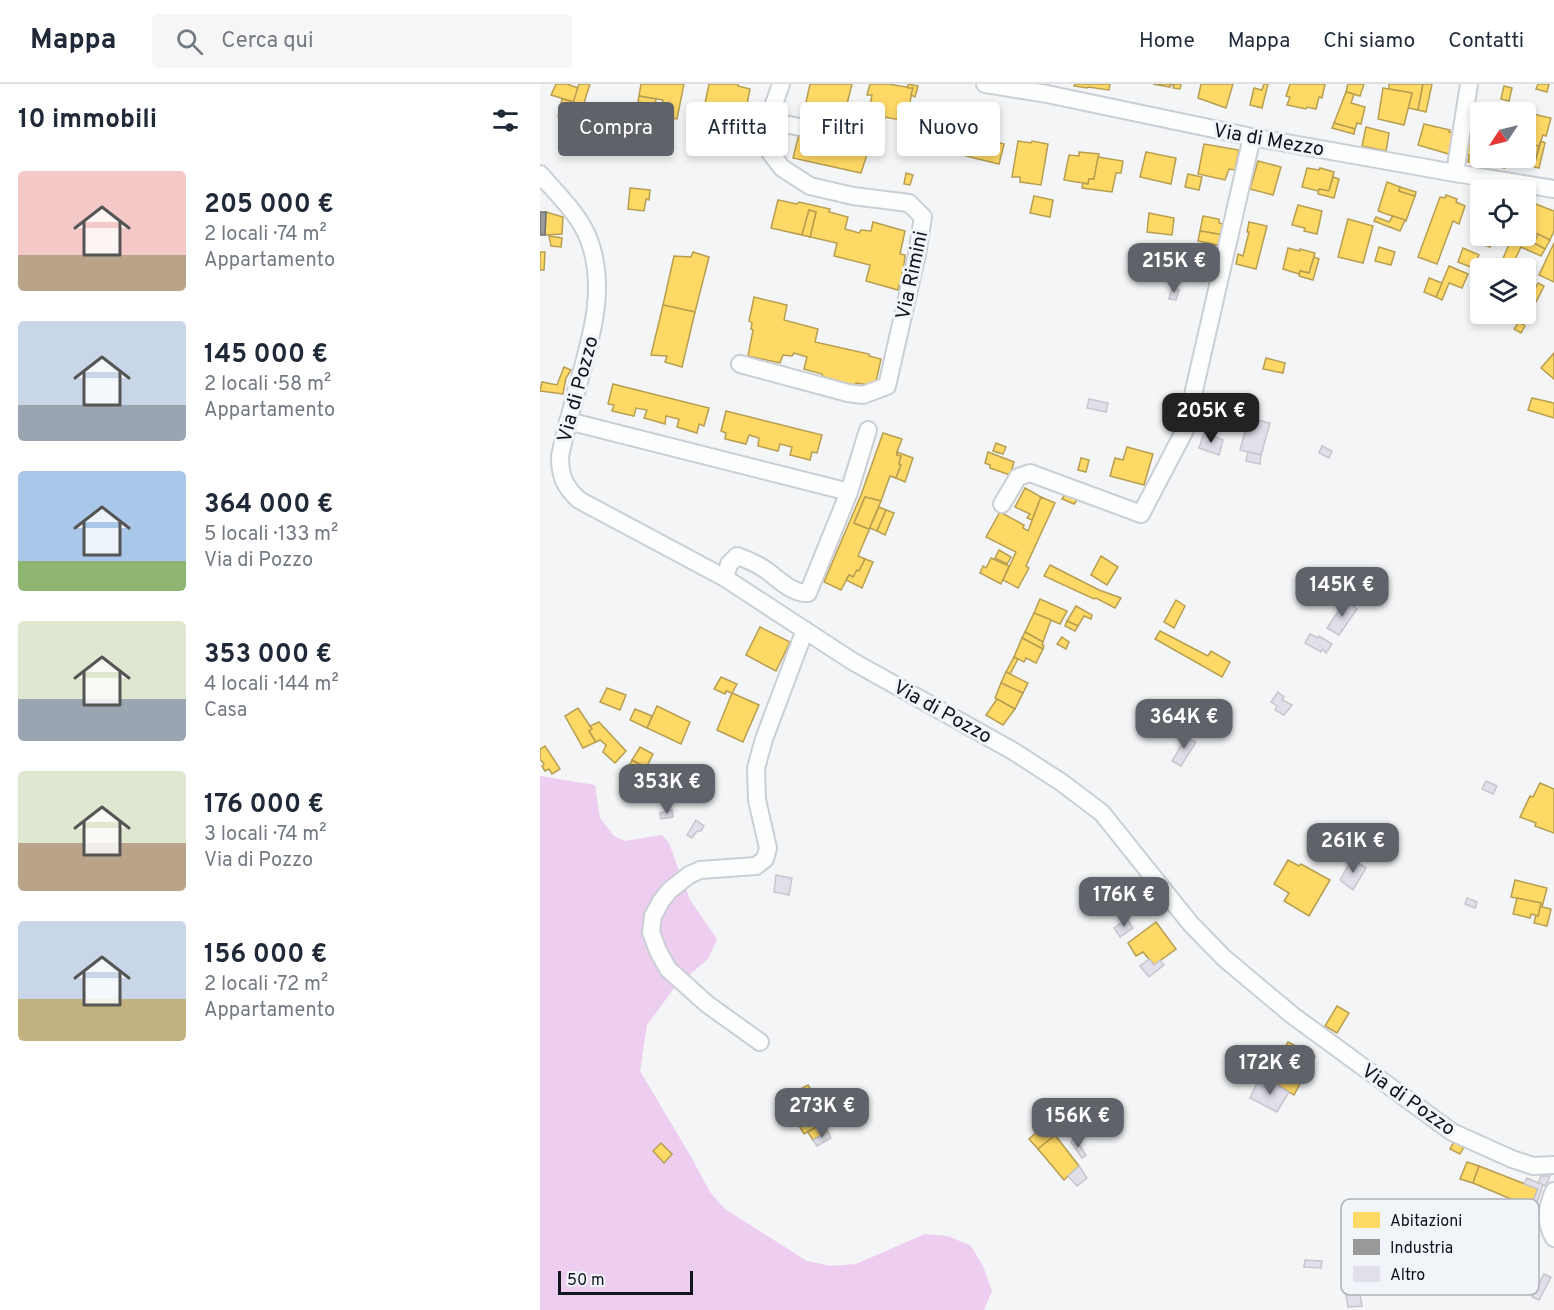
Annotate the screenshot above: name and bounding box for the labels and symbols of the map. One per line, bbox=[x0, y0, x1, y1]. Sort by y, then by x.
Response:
north arrow bbox=[1470, 102, 1536, 168]
street label: Via di Mezzo bbox=[1211, 118, 1326, 164]
street label: Via Rimini bbox=[891, 229, 935, 322]
pin: 215K € bbox=[1125, 243, 1223, 294]
street label: Via di Pozzo bbox=[552, 333, 606, 446]
pin: 205K € bbox=[1162, 393, 1260, 444]
pin: 145K € bbox=[1293, 567, 1391, 618]
street label: Via di Pozzo bbox=[888, 675, 996, 751]
pin: 364K € bbox=[1135, 699, 1233, 750]
pin: 353K € bbox=[618, 764, 716, 815]
pin: 261K € bbox=[1304, 823, 1402, 874]
pin: 176K € bbox=[1075, 877, 1173, 928]
pin: 172K € bbox=[1221, 1045, 1319, 1096]
street label: Via di Pozzo bbox=[1356, 1059, 1460, 1143]
pin: 273K € bbox=[773, 1088, 871, 1139]
pin: 156K € bbox=[1029, 1098, 1127, 1149]
legend bbox=[1341, 1199, 1539, 1295]
text: Abitazioni bbox=[1390, 1212, 1462, 1232]
text: Industria bbox=[1390, 1239, 1453, 1259]
text: Altro bbox=[1390, 1266, 1425, 1286]
scale bar bbox=[558, 1268, 693, 1296]

